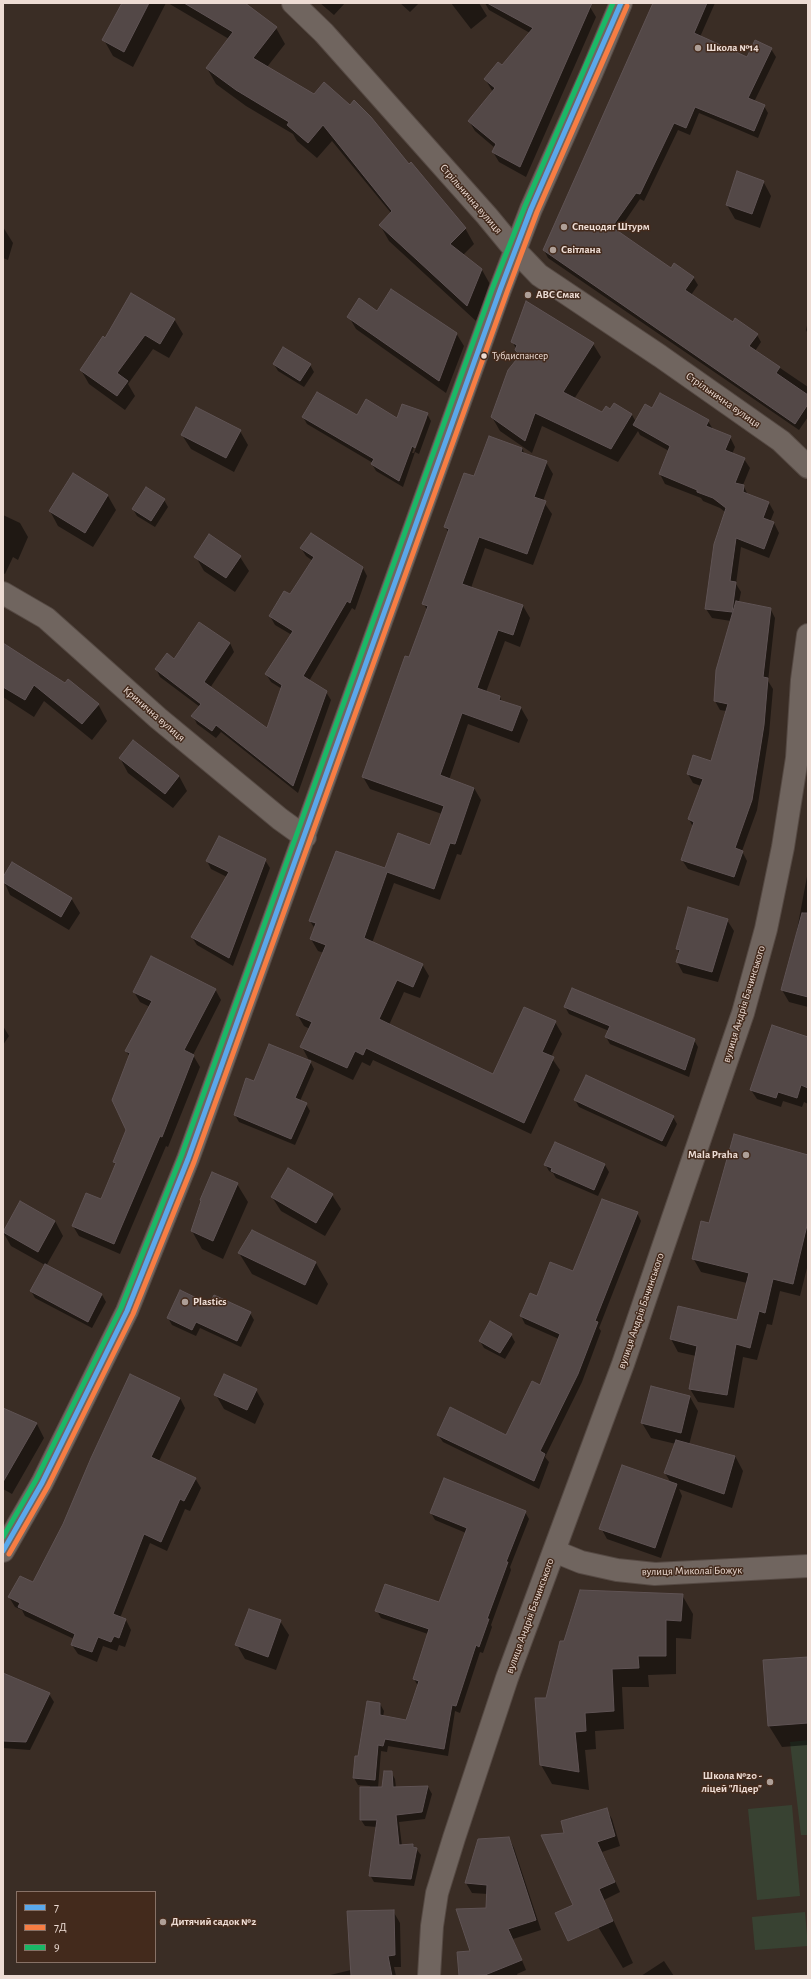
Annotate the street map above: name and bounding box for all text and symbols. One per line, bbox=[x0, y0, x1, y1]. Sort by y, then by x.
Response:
place label: Школа №14 bbox=[706, 41, 759, 55]
marker: Школа №14 bbox=[693, 43, 703, 53]
street label: Стрільнична вулиця bbox=[437, 161, 505, 237]
place label: Спецодяг Штурм bbox=[572, 220, 650, 234]
marker: Спецодяг Штурм bbox=[559, 222, 569, 232]
place label: Світлана bbox=[561, 243, 601, 257]
marker: Світлана bbox=[548, 245, 558, 255]
place label: ABC Смак bbox=[536, 288, 580, 302]
marker: ABC Смак bbox=[523, 290, 533, 300]
place label: Тубдиспансер bbox=[492, 350, 548, 362]
marker: Тубдиспансер bbox=[479, 351, 489, 361]
street label: Стрільнична вулиця bbox=[683, 369, 763, 431]
street label: Кринична вулиця bbox=[120, 683, 188, 745]
street label: вулиця Андрія Бачинського bbox=[720, 944, 768, 1064]
place label: Mala Praha bbox=[688, 1148, 738, 1162]
marker: Mala Praha bbox=[741, 1150, 751, 1160]
street label: вулиця Андрія Бачинського bbox=[615, 1251, 667, 1371]
place label: Plastics bbox=[193, 1295, 227, 1309]
marker: Plastics bbox=[180, 1297, 190, 1307]
street label: вулиця Андрія Бачинського bbox=[503, 1557, 557, 1675]
street label: вулиця Миколаї Божук bbox=[642, 1564, 742, 1578]
place label: Школа №20 - ліцей "Лідер" bbox=[701, 1769, 762, 1795]
marker: Школа №20 - ліцей "Лідер" bbox=[765, 1777, 775, 1787]
legend bbox=[16, 1891, 156, 1963]
text: 7 bbox=[54, 1901, 59, 1913]
place label: Дитячий садок №2 bbox=[171, 1915, 256, 1929]
marker: Дитячий садок №2 bbox=[158, 1917, 168, 1927]
text: 7Д bbox=[54, 1921, 67, 1933]
text: 9 bbox=[54, 1941, 60, 1953]

